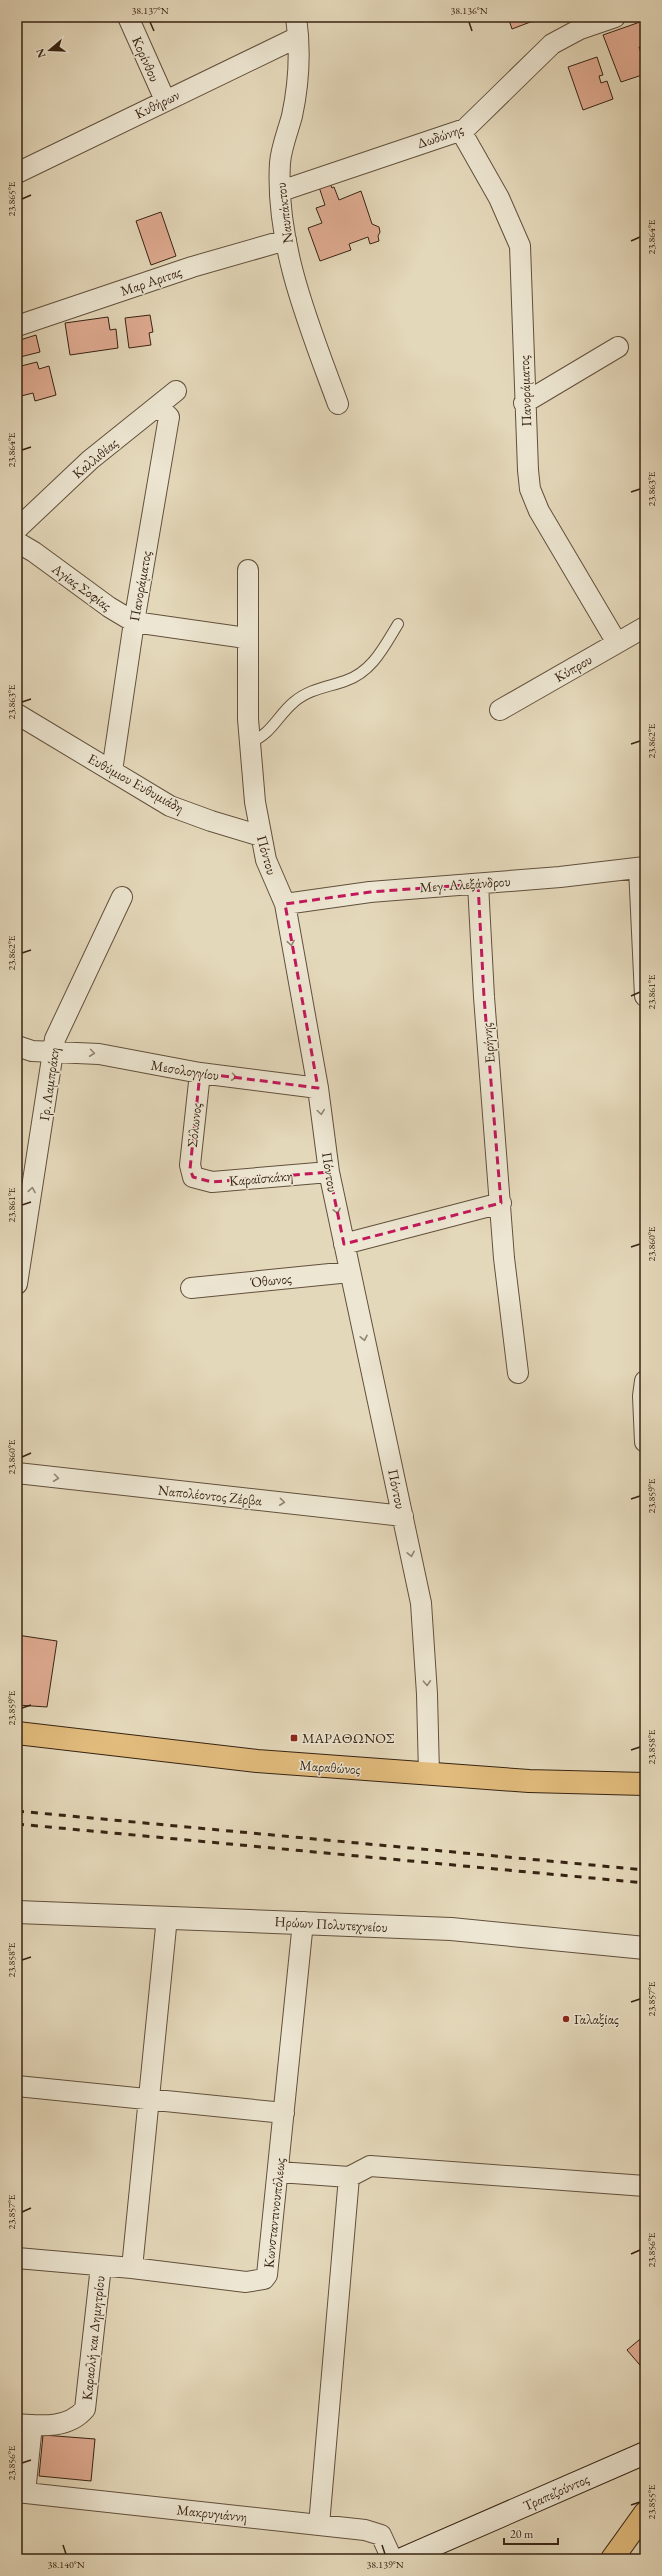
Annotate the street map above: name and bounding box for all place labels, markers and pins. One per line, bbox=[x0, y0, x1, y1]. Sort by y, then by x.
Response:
place label: ΜΑΡΑΘΩΝΟΣ bbox=[302, 1729, 395, 1747]
marker: ΜΑΡΑΘΩΝΟΣ bbox=[289, 1733, 299, 1743]
place label: Γαλαξίας bbox=[574, 2010, 619, 2028]
marker: Γαλαξίας bbox=[561, 2014, 571, 2024]

